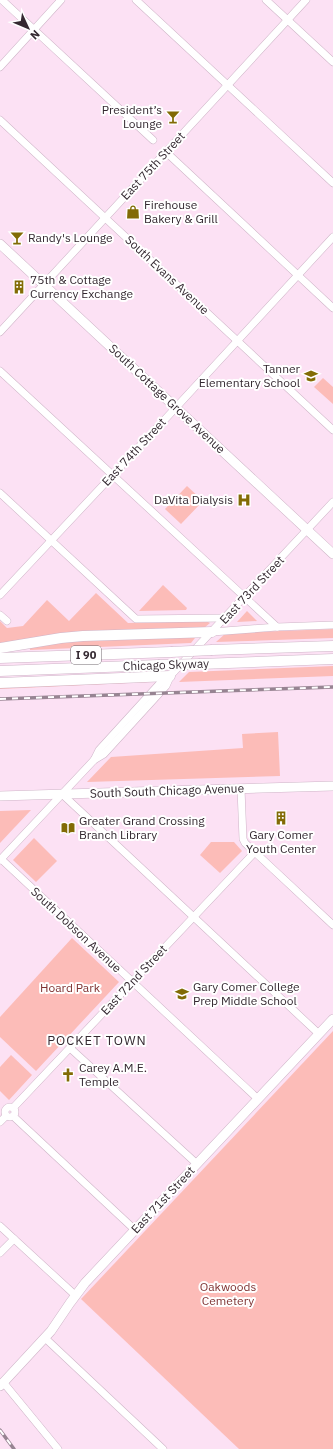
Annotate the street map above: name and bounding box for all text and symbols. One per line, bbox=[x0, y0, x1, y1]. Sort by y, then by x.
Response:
north arrow bbox=[8, 8, 48, 48]
text: N bbox=[27, 27, 43, 43]
place label: President’s Lounge bbox=[102, 102, 162, 131]
bar icon: President’s Lounge bbox=[165, 109, 181, 125]
street label: East 75th Street bbox=[117, 129, 188, 203]
place label: Firehouse Bakery & Grill bbox=[144, 197, 218, 226]
shop icon: Firehouse Bakery & Grill bbox=[125, 204, 141, 220]
bar icon: Randy's Lounge bbox=[9, 230, 25, 246]
place label: Randy's Lounge bbox=[28, 230, 113, 245]
street label: South Evans Avenue bbox=[122, 232, 213, 318]
place label: 75th & Cottage Currency Exchange bbox=[30, 272, 134, 301]
building icon: 75th & Cottage Currency Exchange bbox=[11, 279, 27, 295]
street label: South Cottage Grove Avenue bbox=[106, 341, 229, 457]
place label: Tanner Elementary School bbox=[199, 361, 301, 390]
school or university icon: Tanner Elementary School bbox=[303, 368, 319, 384]
street label: East 74th Street bbox=[98, 415, 169, 489]
place label: DaVita Dialysis bbox=[154, 492, 233, 507]
hospital icon: DaVita Dialysis bbox=[236, 492, 252, 508]
street label: East 73rd Street bbox=[216, 552, 287, 627]
road number: I 90 bbox=[71, 646, 101, 664]
street label: Chicago Skyway bbox=[123, 655, 209, 674]
street label: South South Chicago Avenue bbox=[90, 780, 245, 801]
building icon: Gary Comer Youth Center bbox=[273, 810, 289, 826]
place label: Greater Grand Crossing Branch Library bbox=[79, 813, 205, 842]
library icon: Greater Grand Crossing Branch Library bbox=[60, 820, 76, 836]
place label: Gary Comer Youth Center bbox=[246, 827, 317, 856]
street label: South Dobson Avenue bbox=[28, 884, 125, 976]
street label: East 72nd Street bbox=[97, 942, 170, 1018]
place label: Gary Comer College Prep Middle School bbox=[193, 979, 300, 1008]
park label: Hoard Park bbox=[40, 980, 101, 995]
school or university icon: Gary Comer College Prep Middle School bbox=[174, 986, 190, 1002]
district label: POCKET TOWN bbox=[47, 1032, 147, 1049]
place label: Carey A.M.E. Temple bbox=[79, 1060, 147, 1089]
church icon: Carey A.M.E. Temple bbox=[60, 1067, 76, 1083]
street label: East 71st Street bbox=[128, 1163, 198, 1236]
park label: Oakwoods Cemetery bbox=[200, 1279, 256, 1308]

